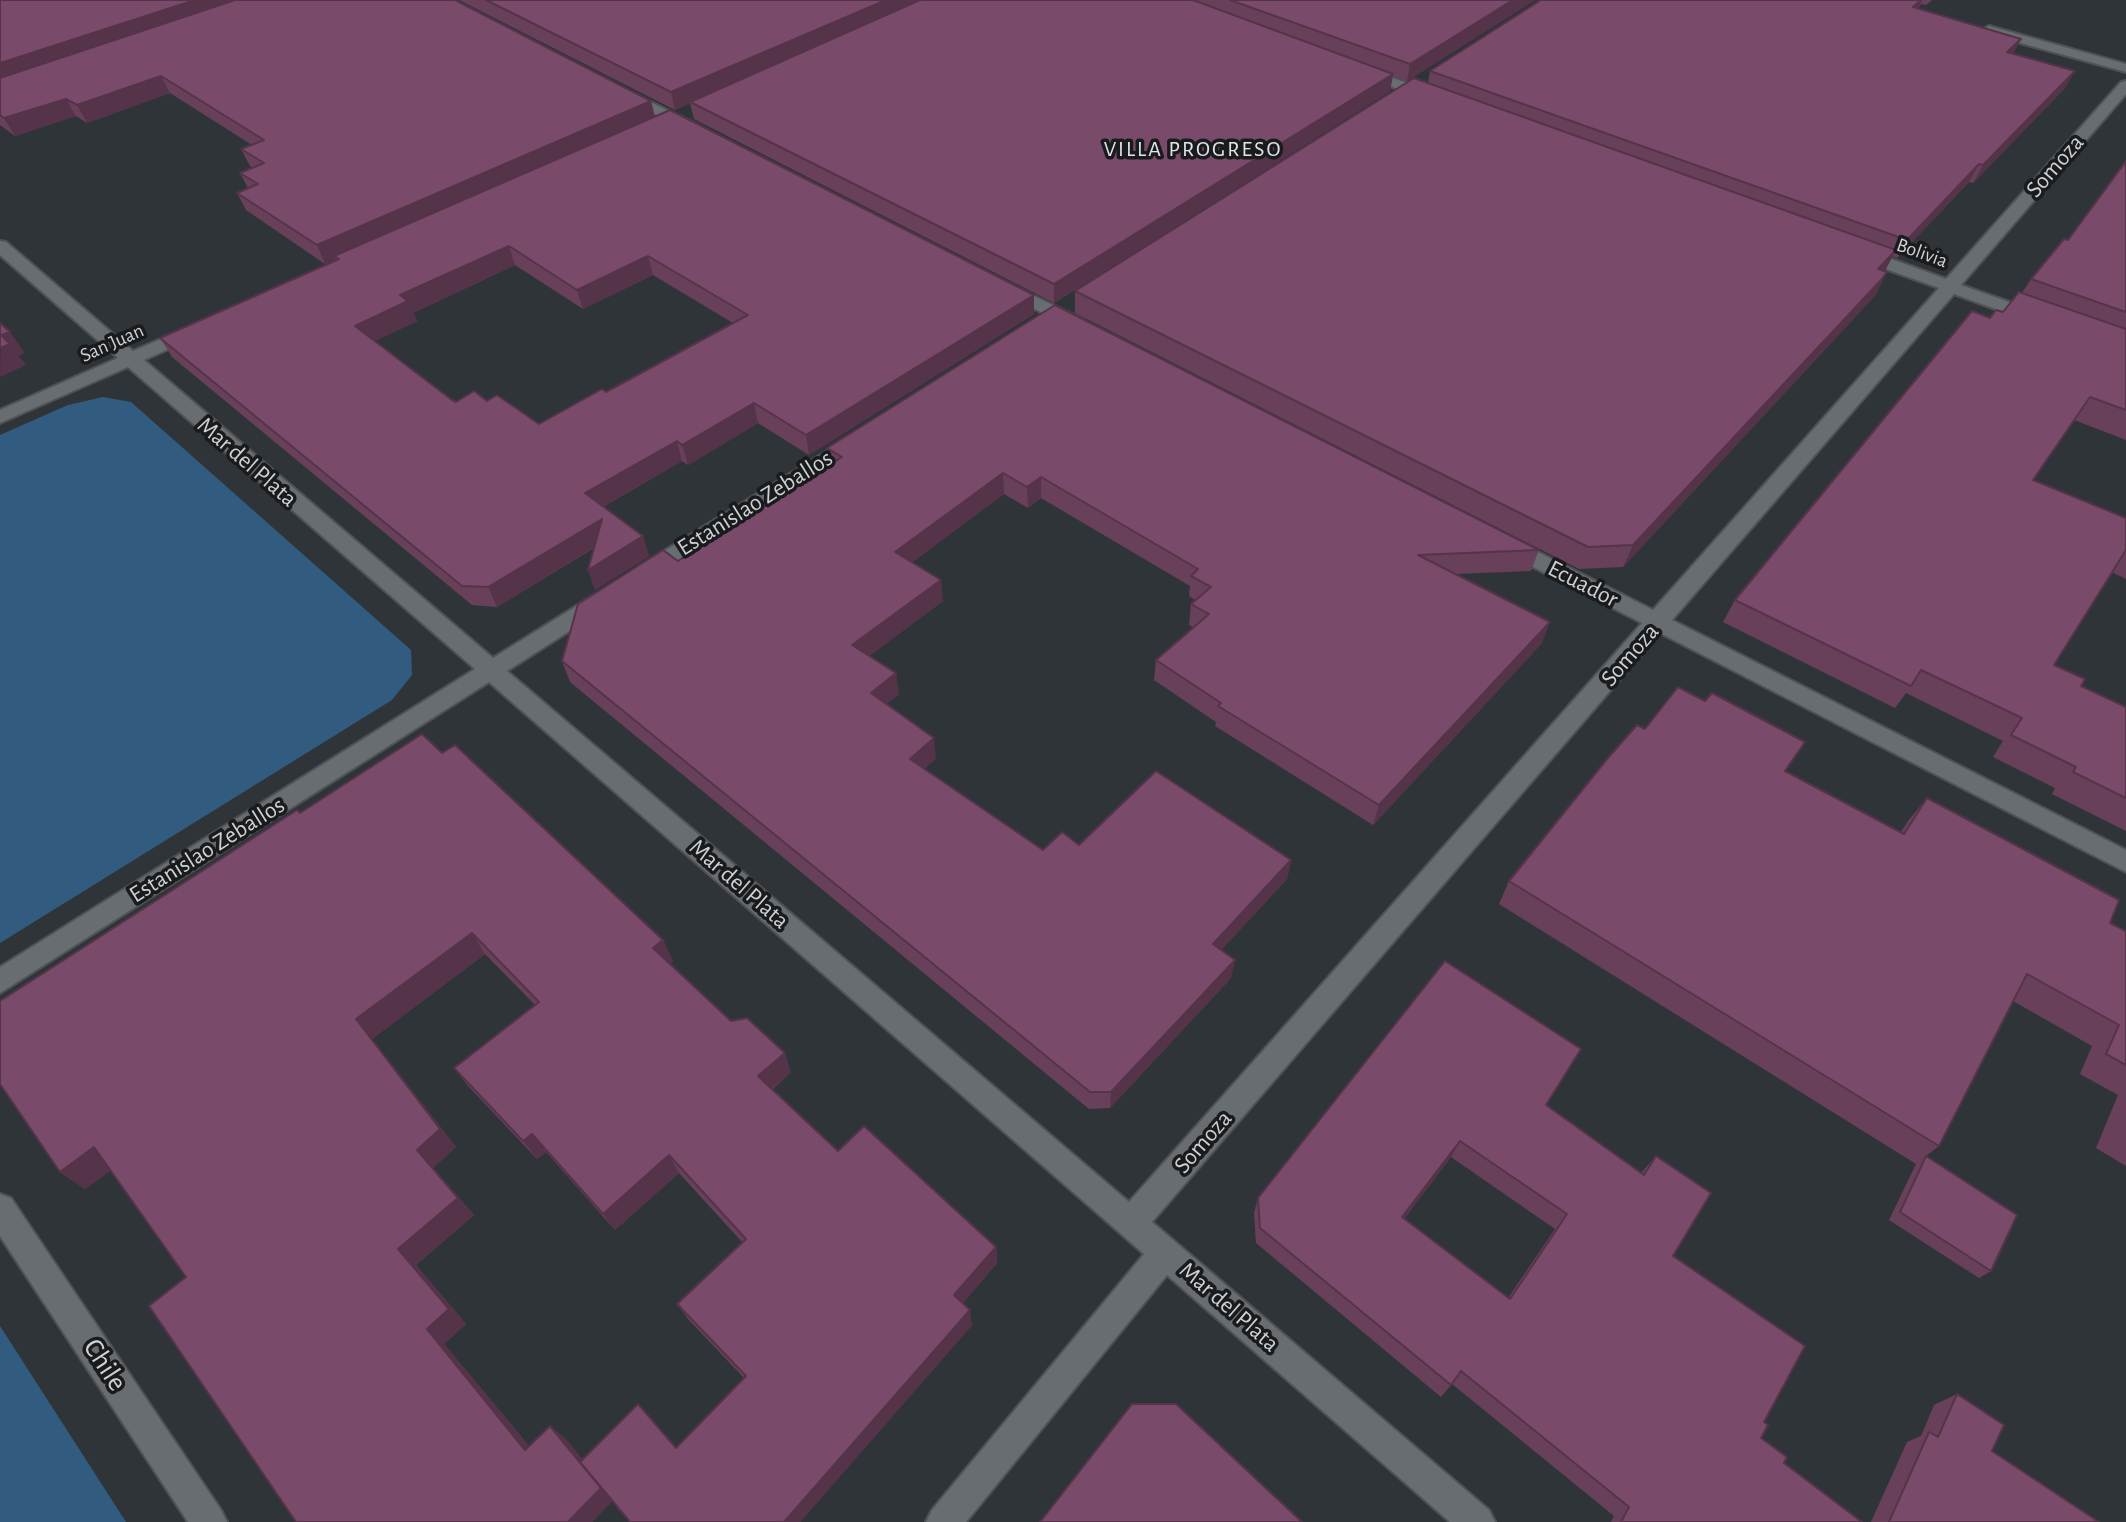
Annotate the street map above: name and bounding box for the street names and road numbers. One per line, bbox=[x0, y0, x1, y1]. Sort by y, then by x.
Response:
street label: Somoza bbox=[2020, 129, 2090, 203]
street label: Bolivia bbox=[1893, 233, 1951, 273]
street label: San Juan bbox=[76, 318, 148, 368]
street label: Mar del Plata bbox=[191, 411, 303, 513]
street label: Estanislao Zeballos bbox=[672, 444, 838, 562]
street label: Ecuador bbox=[1543, 554, 1623, 614]
street label: Somoza bbox=[1595, 618, 1665, 692]
street label: Estanislao Zeballos bbox=[124, 791, 290, 909]
street label: Mar del Plata bbox=[683, 833, 795, 935]
street label: Somoza bbox=[1168, 1105, 1238, 1179]
street label: Mar del Plata bbox=[1173, 1256, 1285, 1358]
street label: Chile bbox=[76, 1332, 134, 1398]

